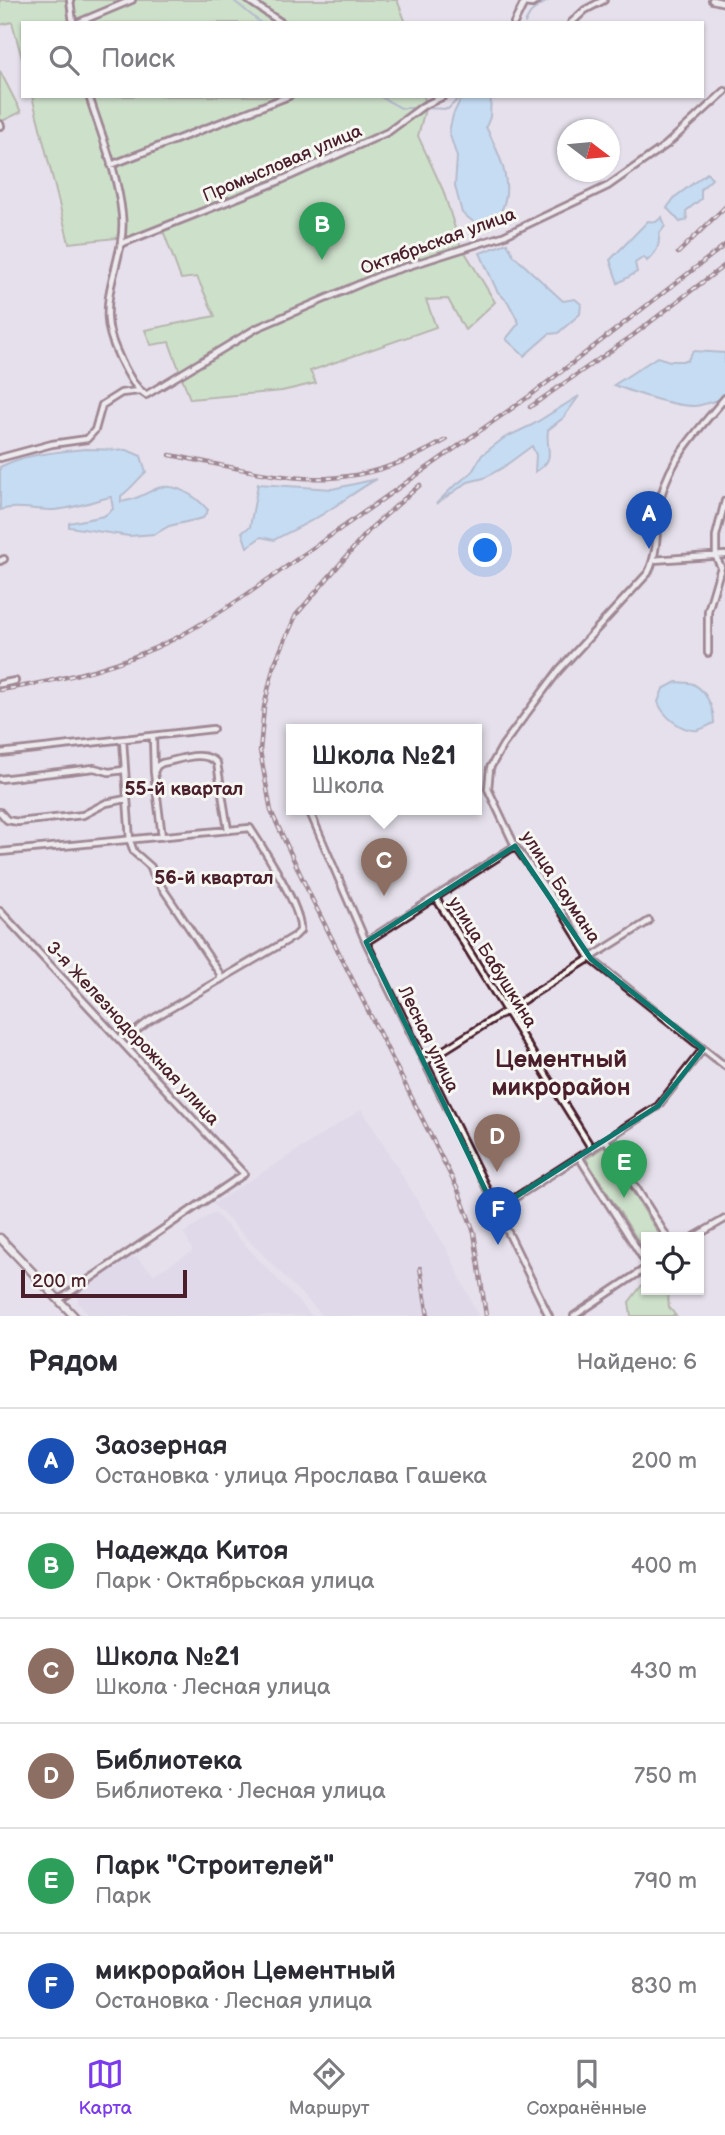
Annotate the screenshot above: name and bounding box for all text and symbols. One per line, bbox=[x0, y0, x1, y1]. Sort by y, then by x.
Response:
search box bbox=[21, 21, 704, 98]
icon: search bbox=[45, 41, 83, 79]
text: Поиск bbox=[101, 44, 175, 75]
north arrow bbox=[557, 119, 620, 182]
street label: Промысловая улица bbox=[199, 120, 365, 207]
pin: B bbox=[299, 202, 345, 260]
street label: Октябрьская улица bbox=[358, 204, 519, 279]
pin: A bbox=[626, 491, 672, 549]
your location bbox=[468, 533, 502, 567]
popup bbox=[286, 724, 482, 815]
text: Школа №21 bbox=[311, 741, 457, 772]
text: Школа bbox=[311, 772, 384, 800]
district label: 55-й квартал bbox=[125, 778, 243, 801]
street label: улица Баумана bbox=[517, 827, 605, 948]
pin: C bbox=[361, 838, 407, 896]
district label: 56-й квартал bbox=[154, 867, 274, 890]
street label: улица Бабушкина bbox=[444, 893, 541, 1032]
street label: 3-я Железнодорожная улица bbox=[42, 937, 224, 1130]
street label: Лесная улица bbox=[393, 982, 464, 1096]
district label: Цементный микрорайон bbox=[492, 1045, 630, 1102]
pin: D bbox=[474, 1114, 520, 1172]
pin: E bbox=[601, 1140, 647, 1198]
pin: F bbox=[475, 1187, 521, 1245]
map controls bbox=[641, 1232, 704, 1295]
button: locate bbox=[641, 1232, 704, 1295]
scale bar bbox=[21, 1267, 187, 1299]
text: 200 m bbox=[32, 1270, 86, 1293]
text: Рядом bbox=[28, 1344, 118, 1380]
text: Найдено: 6 bbox=[576, 1348, 697, 1376]
text: Заозерная bbox=[95, 1431, 228, 1462]
text: A bbox=[44, 1447, 58, 1475]
text: 200 m bbox=[631, 1447, 697, 1475]
text: Остановка · улица Ярослава Гашека bbox=[95, 1462, 487, 1490]
text: Надежда Китоя bbox=[95, 1536, 288, 1567]
text: B bbox=[43, 1552, 59, 1580]
text: 400 m bbox=[631, 1552, 697, 1580]
text: Парк · Октябрьская улица bbox=[95, 1567, 375, 1595]
text: Школа №21 bbox=[95, 1642, 240, 1673]
text: C bbox=[43, 1657, 59, 1685]
text: 430 m bbox=[630, 1657, 697, 1685]
text: Школа · Лесная улица bbox=[95, 1673, 331, 1701]
text: Библиотека bbox=[95, 1746, 242, 1777]
text: D bbox=[43, 1762, 59, 1790]
text: 750 m bbox=[634, 1762, 697, 1790]
text: Библиотека · Лесная улица bbox=[95, 1777, 386, 1805]
text: Парк "Строителей" bbox=[95, 1851, 334, 1882]
text: E bbox=[44, 1867, 58, 1895]
text: 790 m bbox=[634, 1867, 697, 1895]
text: Парк bbox=[95, 1882, 151, 1910]
text: микрорайон Цементный bbox=[95, 1956, 396, 1987]
text: F bbox=[44, 1972, 58, 2000]
text: 830 m bbox=[631, 1972, 697, 2000]
text: Остановка · Лесная улица bbox=[95, 1987, 372, 2015]
tab: Карта bbox=[78, 2055, 132, 2120]
tab: Маршрут bbox=[289, 2055, 370, 2120]
tab: Сохранённые bbox=[527, 2055, 647, 2120]

